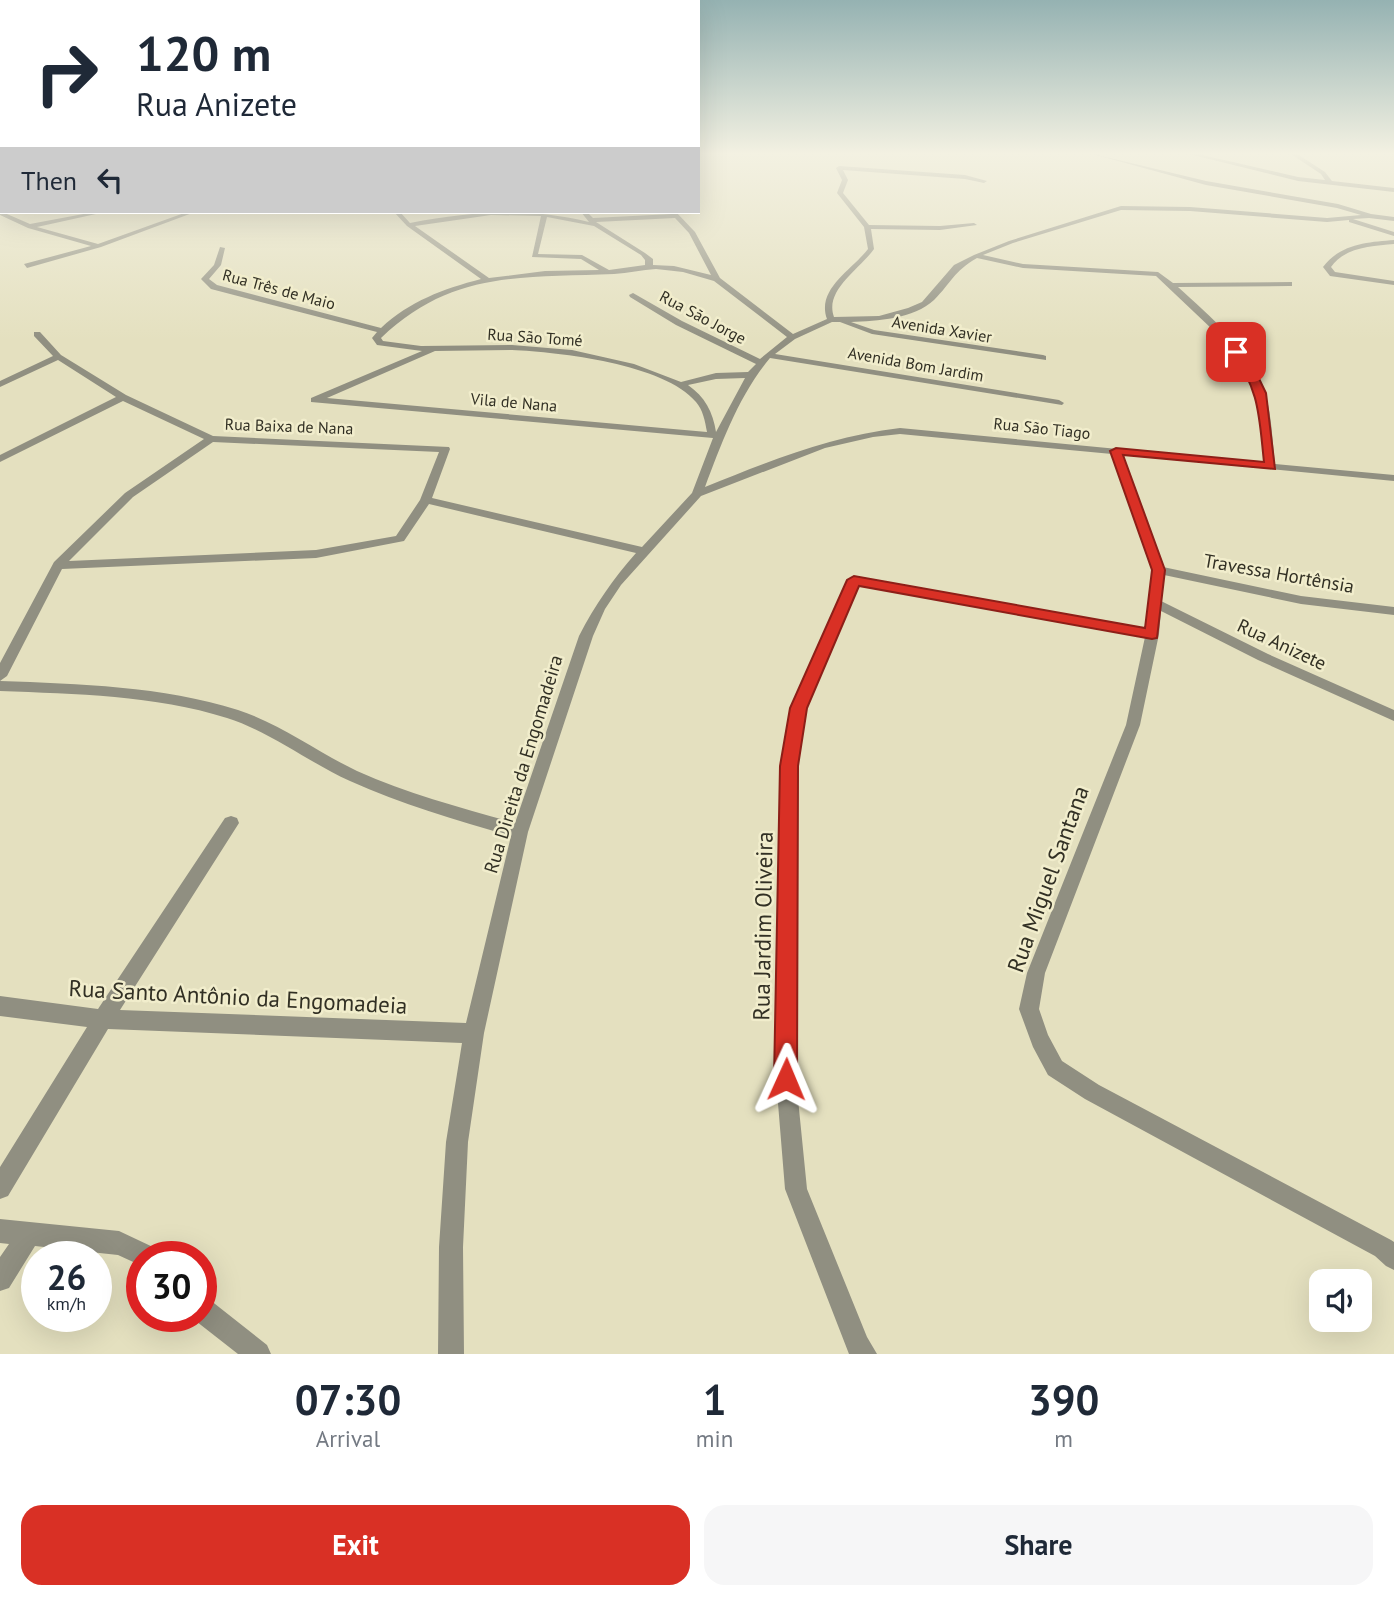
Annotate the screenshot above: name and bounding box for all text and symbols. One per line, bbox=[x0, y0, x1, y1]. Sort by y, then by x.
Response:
text: 120 m bbox=[136, 21, 271, 85]
icon: right bbox=[21, 28, 112, 119]
text: Rua Anizete bbox=[136, 83, 297, 125]
icon: left bbox=[91, 161, 129, 199]
text: Then bbox=[21, 164, 77, 197]
street label: Rua Três de Maio bbox=[220, 264, 338, 314]
street label: Rua São Jorge bbox=[656, 286, 750, 348]
street label: Avenida Xavier bbox=[891, 311, 994, 347]
pin bbox=[1206, 322, 1266, 382]
street label: Rua São Tomé bbox=[487, 324, 583, 350]
icon: arrive bbox=[1217, 333, 1255, 371]
street label: Avenida Bom Jardim bbox=[847, 342, 985, 386]
street label: Vila de Nana bbox=[469, 388, 558, 416]
street label: Rua São Tiago bbox=[993, 413, 1091, 443]
street label: Rua Baixa de Nana bbox=[224, 414, 354, 438]
street label: Travessa Hortênsia bbox=[1202, 548, 1356, 598]
street label: Rua Anizete bbox=[1234, 613, 1330, 675]
street label: Rua Direita da Engomadeira bbox=[478, 652, 568, 876]
street label: Rua Miguel Santana bbox=[1000, 782, 1095, 976]
street label: Rua Jardim Oliveira bbox=[746, 831, 779, 1021]
street label: Rua Santo Antônio da Engomadeia bbox=[68, 973, 408, 1020]
position arrow bbox=[749, 1042, 823, 1116]
speed limit sign: 30 bbox=[126, 1241, 217, 1332]
text: 26 bbox=[47, 1254, 86, 1300]
map controls bbox=[1309, 1269, 1372, 1332]
button: sound bbox=[1309, 1269, 1372, 1332]
text: km/h bbox=[47, 1292, 86, 1315]
text: 07:30 bbox=[295, 1372, 401, 1427]
text: 1 bbox=[703, 1372, 726, 1427]
text: 390 bbox=[1028, 1372, 1099, 1427]
text: Arrival bbox=[316, 1424, 380, 1453]
text: min bbox=[696, 1424, 733, 1453]
text: m bbox=[1054, 1424, 1073, 1453]
button: Exit bbox=[21, 1505, 690, 1585]
button: Share bbox=[704, 1505, 1373, 1585]

